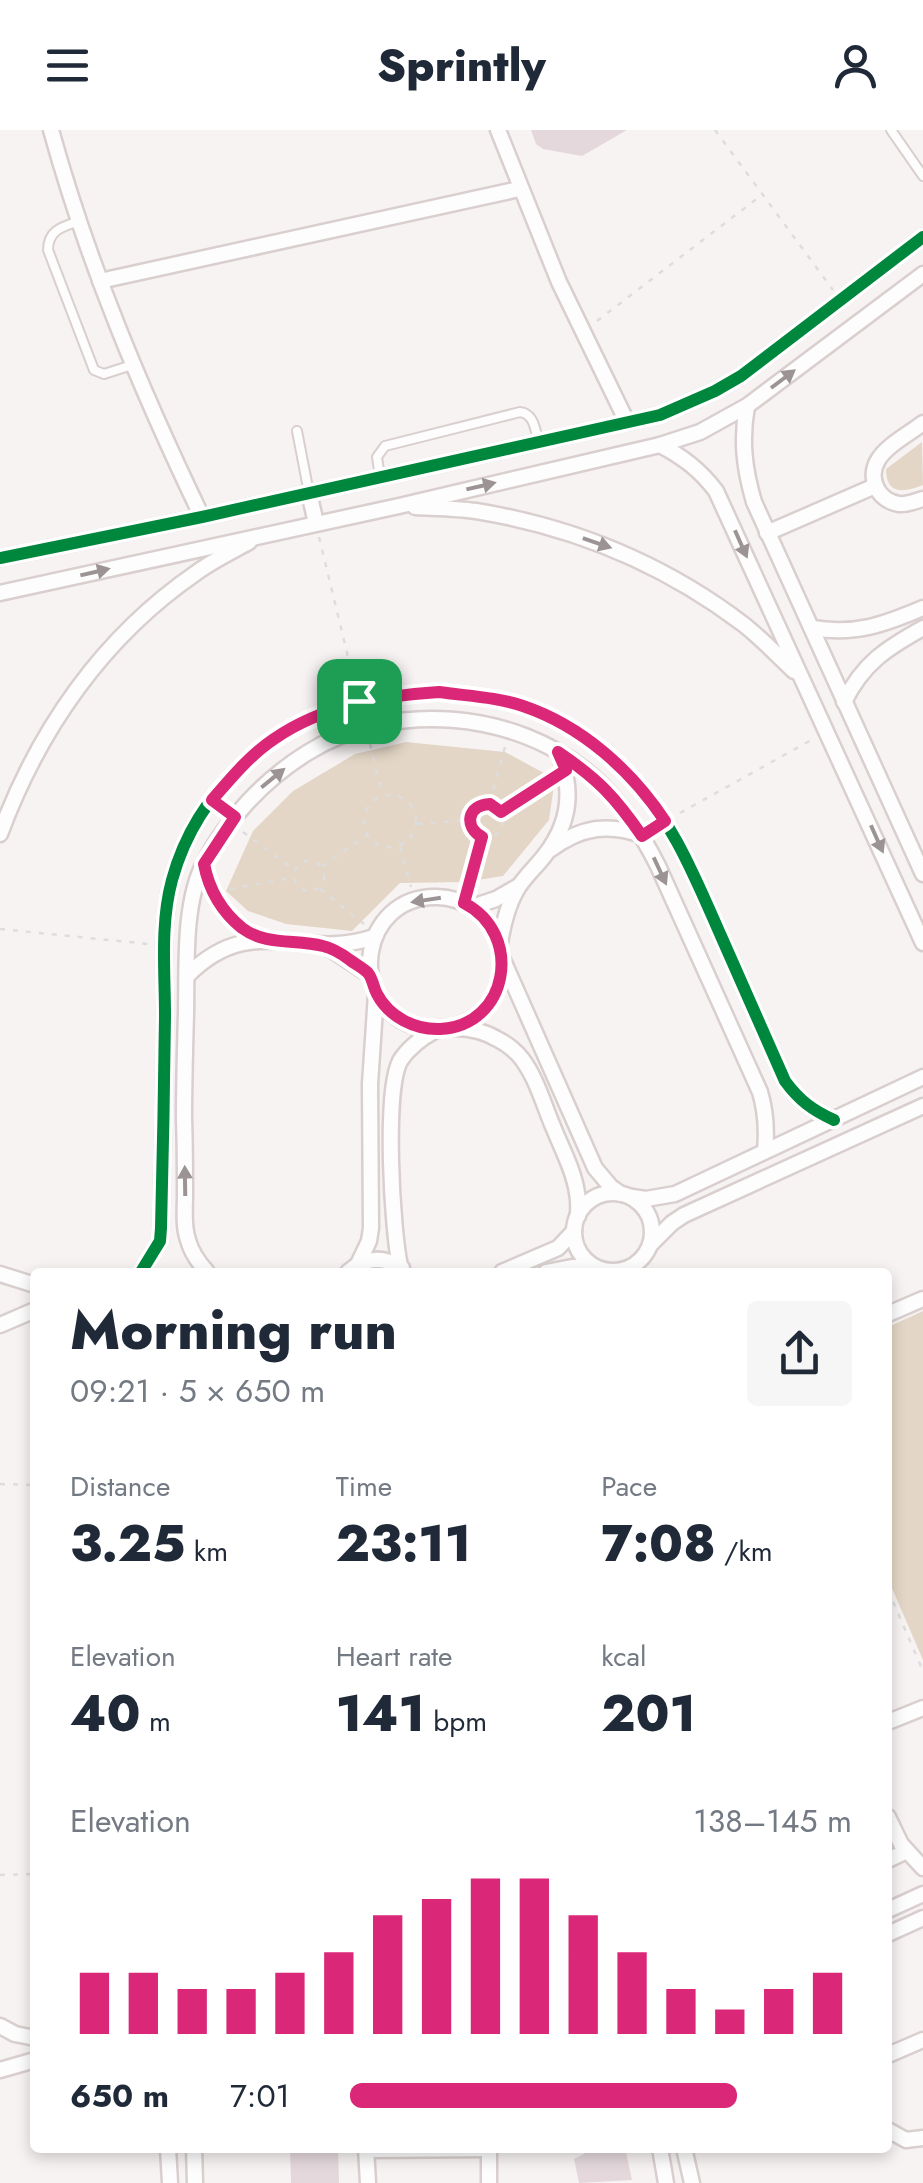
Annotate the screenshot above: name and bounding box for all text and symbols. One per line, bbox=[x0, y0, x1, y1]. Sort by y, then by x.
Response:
text: Sprintly bbox=[377, 33, 546, 98]
icon: menu bbox=[40, 38, 95, 93]
icon: person bbox=[828, 38, 883, 93]
one-way arrow bbox=[770, 370, 796, 390]
one-way arrow bbox=[466, 478, 497, 493]
one-way arrow bbox=[733, 529, 749, 559]
one-way arrow bbox=[583, 536, 613, 551]
one-way arrow bbox=[80, 564, 111, 579]
pin bbox=[317, 659, 402, 744]
icon: arrive bbox=[332, 674, 387, 729]
one-way arrow bbox=[261, 768, 286, 789]
one-way arrow bbox=[869, 824, 885, 854]
one-way arrow bbox=[652, 857, 669, 886]
one-way arrow bbox=[410, 893, 441, 908]
one-way arrow bbox=[177, 1164, 193, 1196]
text: Morning run bbox=[70, 1290, 397, 1370]
button: share bbox=[747, 1301, 852, 1406]
text: 09:21 · 5 × 650 m bbox=[70, 1368, 325, 1414]
text: Distance bbox=[70, 1466, 170, 1507]
text: Time bbox=[336, 1466, 392, 1507]
text: Pace bbox=[601, 1466, 657, 1507]
text: 3.25 bbox=[70, 1507, 185, 1580]
text: 23:11 bbox=[336, 1507, 471, 1580]
text: 7:08 bbox=[601, 1507, 716, 1580]
text: km bbox=[185, 1531, 228, 1572]
text: /km bbox=[716, 1531, 773, 1572]
text: Elevation bbox=[70, 1636, 176, 1677]
text: Heart rate bbox=[336, 1636, 453, 1677]
text: kcal bbox=[601, 1636, 647, 1677]
text: 40 bbox=[70, 1677, 141, 1750]
text: 141 bbox=[336, 1677, 425, 1750]
text: 201 bbox=[601, 1677, 696, 1750]
text: m bbox=[141, 1701, 171, 1742]
text: bpm bbox=[425, 1701, 487, 1742]
text: Elevation bbox=[70, 1798, 191, 1844]
text: 138–145 m bbox=[693, 1798, 852, 1844]
text: 650 m bbox=[70, 2073, 169, 2119]
text: 7:01 bbox=[230, 2073, 290, 2119]

